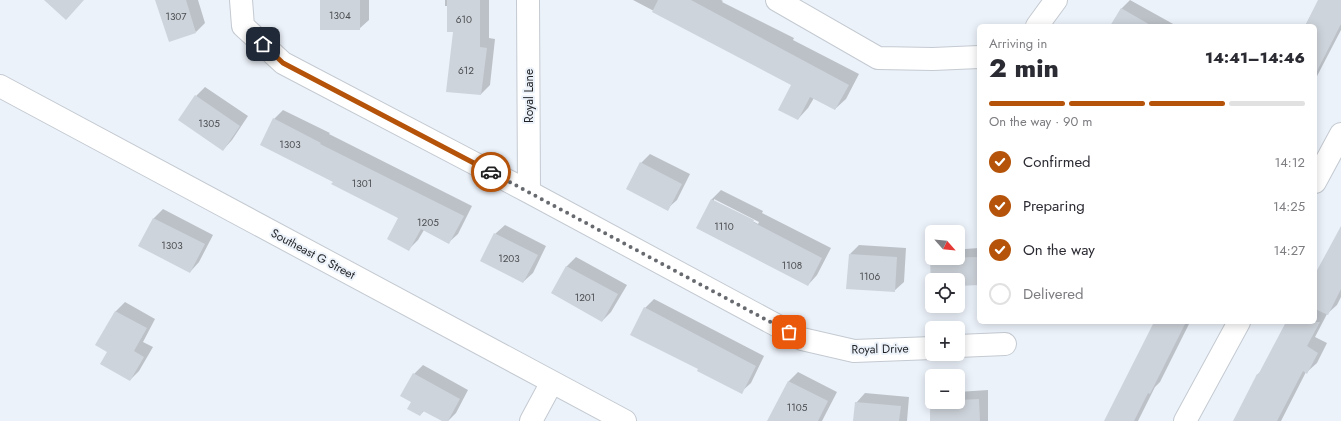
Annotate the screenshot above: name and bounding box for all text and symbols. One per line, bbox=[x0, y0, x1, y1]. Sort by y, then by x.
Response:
house number: 1304 bbox=[329, 8, 351, 23]
house number: 1307 bbox=[165, 9, 187, 24]
house number: 610 bbox=[456, 12, 472, 27]
pin bbox=[246, 27, 280, 61]
icon: home bbox=[252, 33, 274, 55]
text: Arriving in bbox=[989, 34, 1047, 53]
text: 14:41–14:46 bbox=[1205, 47, 1305, 69]
text: 2 min bbox=[989, 49, 1059, 87]
house number: 612 bbox=[458, 63, 474, 78]
street label: Royal Lane bbox=[520, 69, 538, 123]
text: On the way · 90 m bbox=[989, 112, 1092, 131]
house number: 1305 bbox=[198, 116, 220, 131]
house number: 1303 bbox=[279, 137, 301, 152]
icon: check bbox=[989, 151, 1011, 173]
text: Confirmed bbox=[1023, 151, 1091, 173]
courier bbox=[471, 152, 511, 192]
text: 14:12 bbox=[1274, 153, 1305, 172]
icon: car bbox=[480, 161, 502, 183]
house number: 1301 bbox=[352, 176, 372, 191]
icon: check bbox=[989, 195, 1011, 217]
text: Preparing bbox=[1023, 195, 1085, 217]
text: 14:25 bbox=[1273, 197, 1305, 216]
house number: 1205 bbox=[417, 215, 439, 230]
house number: 1110 bbox=[714, 219, 734, 234]
street label: Southeast G Street bbox=[268, 224, 359, 284]
north arrow bbox=[925, 225, 965, 265]
map controls bbox=[925, 225, 965, 409]
house number: 1303 bbox=[161, 238, 183, 253]
icon: check bbox=[989, 239, 1011, 261]
text: On the way bbox=[1023, 239, 1095, 261]
text: 14:27 bbox=[1273, 241, 1305, 260]
house number: 1203 bbox=[498, 251, 520, 266]
house number: 1108 bbox=[782, 258, 802, 273]
house number: 1106 bbox=[860, 269, 881, 284]
button: locate bbox=[925, 273, 965, 313]
text: Delivered bbox=[1023, 283, 1084, 305]
house number: 1201 bbox=[575, 290, 595, 305]
pin bbox=[772, 315, 806, 349]
icon: bag bbox=[778, 321, 800, 343]
button: + bbox=[925, 321, 965, 361]
street label: Royal Drive bbox=[851, 340, 909, 358]
button: − bbox=[925, 369, 965, 409]
house number: 1105 bbox=[787, 400, 808, 415]

